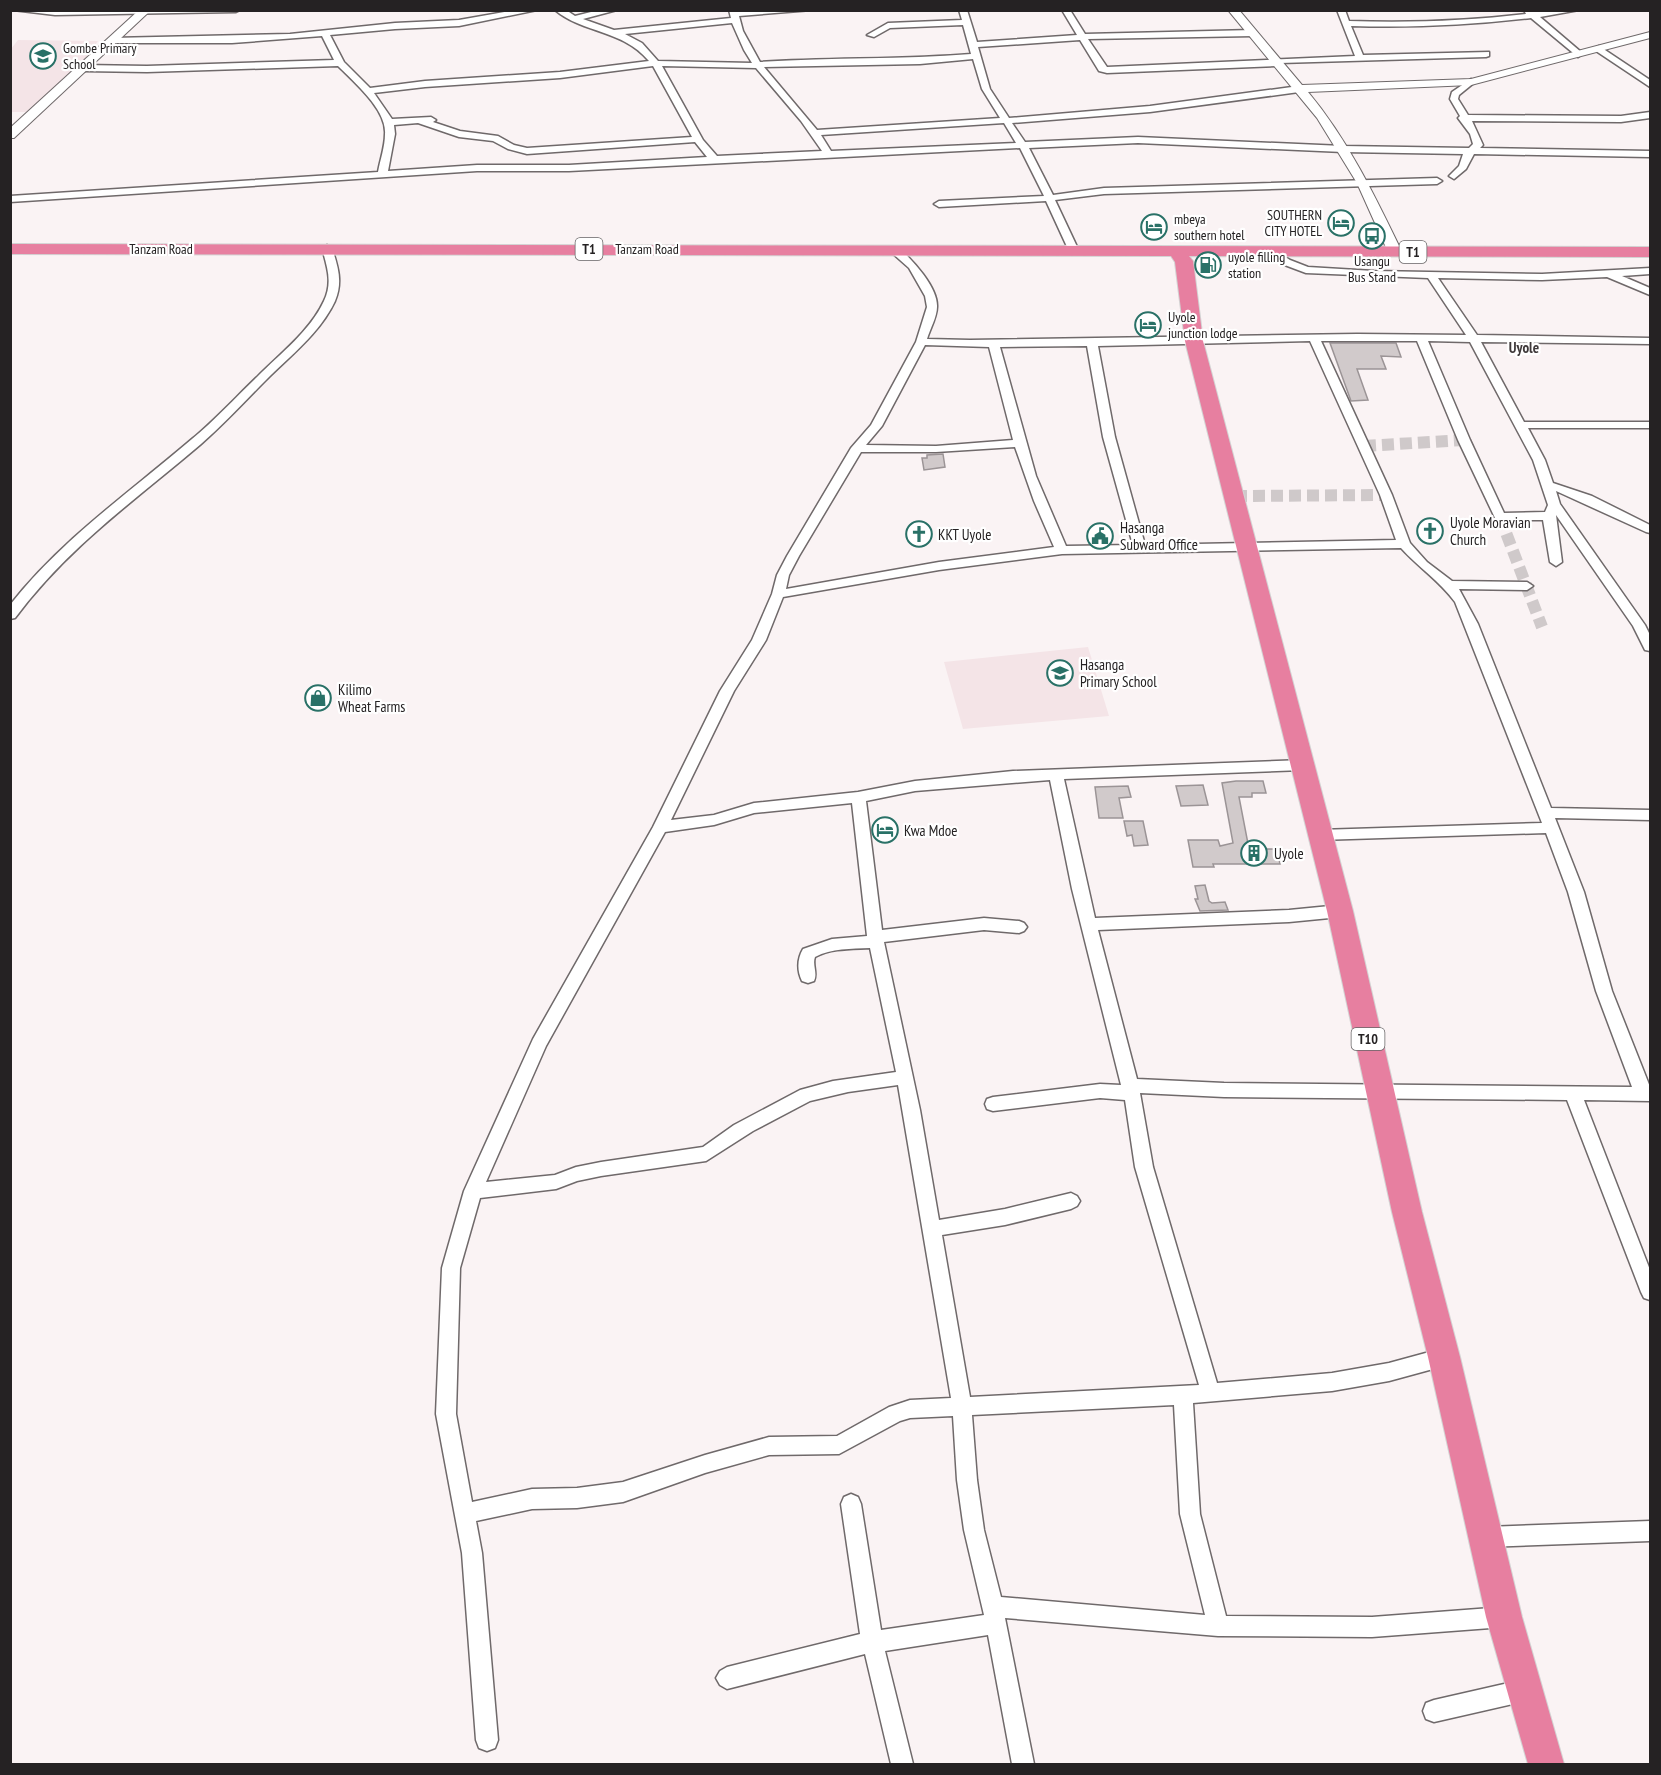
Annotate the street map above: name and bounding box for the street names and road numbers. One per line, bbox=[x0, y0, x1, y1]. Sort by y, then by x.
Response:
road number: T1 bbox=[576, 238, 602, 260]
street label: Tanzam Road bbox=[129, 240, 193, 258]
street label: Tanzam Road bbox=[615, 240, 679, 258]
road number: T1 bbox=[1400, 241, 1426, 263]
road number: T10 bbox=[1352, 1028, 1384, 1050]

